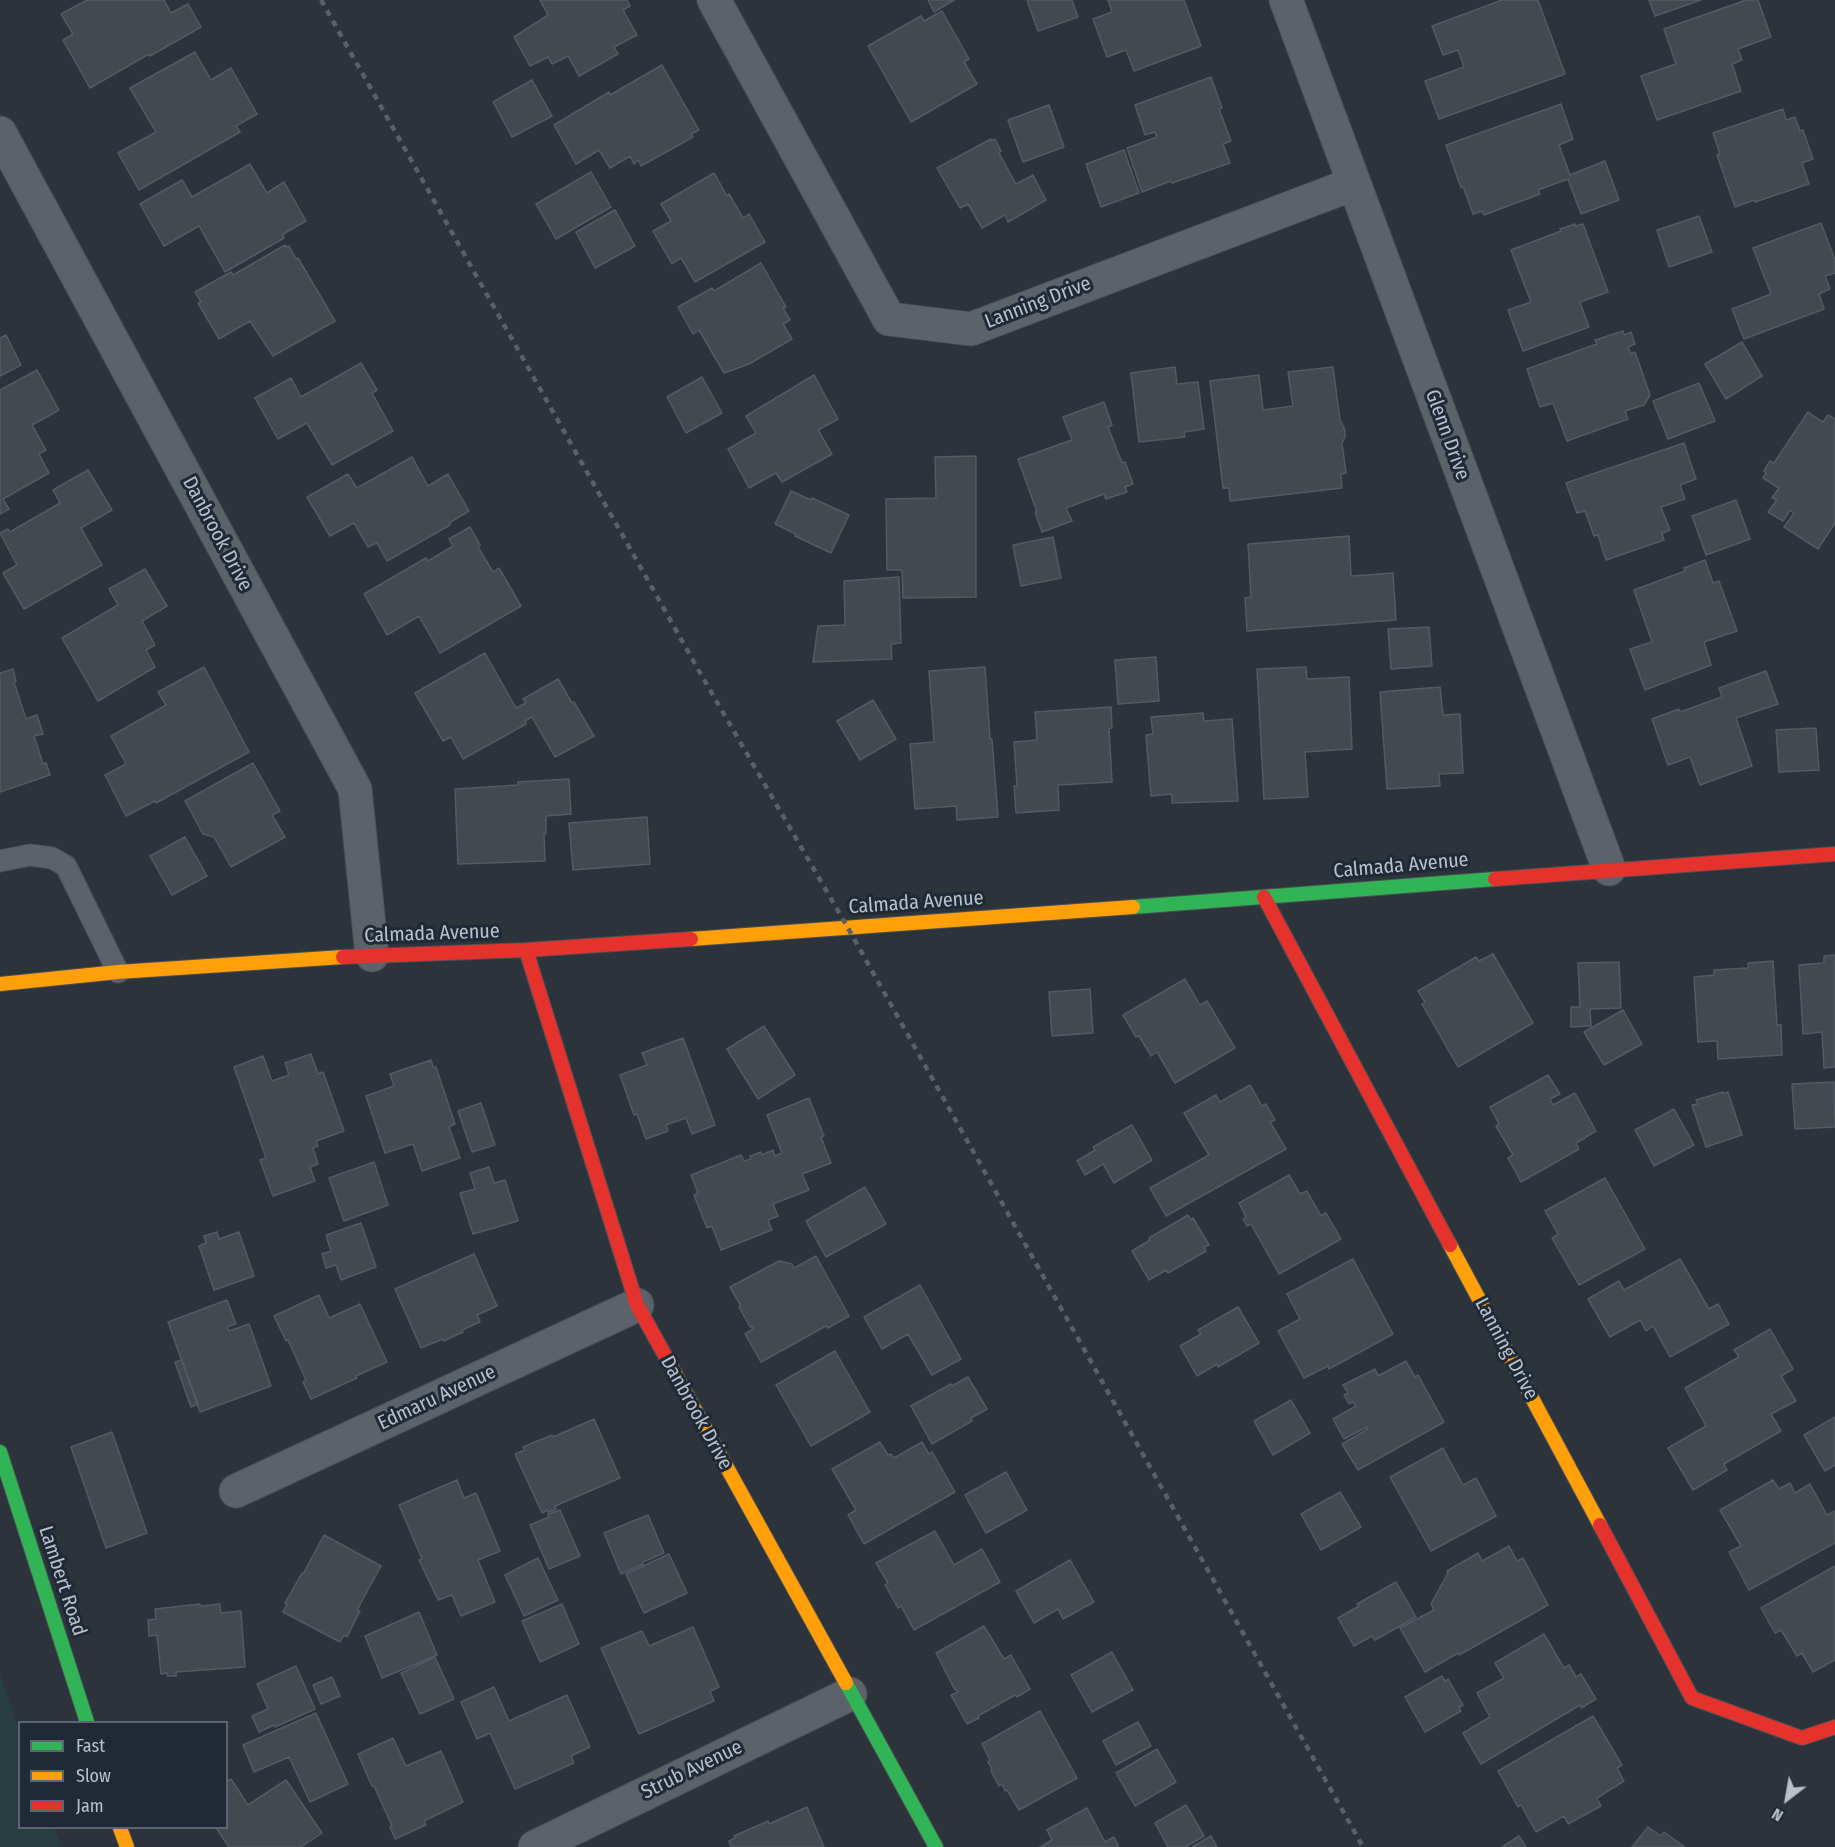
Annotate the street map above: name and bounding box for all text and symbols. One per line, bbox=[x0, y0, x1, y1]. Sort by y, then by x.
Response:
street label: Lanning Drive bbox=[982, 272, 1094, 334]
street label: Glenn Drive bbox=[1420, 386, 1474, 484]
street label: Danbrook Drive bbox=[177, 473, 257, 595]
street label: Calmada Avenue bbox=[1333, 848, 1469, 884]
street label: Calmada Avenue bbox=[848, 886, 984, 920]
street label: Calmada Avenue bbox=[364, 920, 500, 948]
street label: Lanning Drive bbox=[1469, 1294, 1543, 1404]
street label: Danbrook Drive bbox=[655, 1352, 737, 1474]
street label: Edmaru Avenue bbox=[374, 1360, 500, 1436]
street label: Lambert Road bbox=[33, 1523, 91, 1639]
legend bbox=[18, 1721, 228, 1829]
text: Fast bbox=[76, 1735, 105, 1757]
street label: Strub Avenue bbox=[638, 1735, 746, 1805]
text: Slow bbox=[76, 1765, 111, 1787]
north arrow bbox=[1757, 1769, 1817, 1829]
text: Jam bbox=[76, 1795, 104, 1817]
text: N bbox=[1768, 1804, 1786, 1825]

